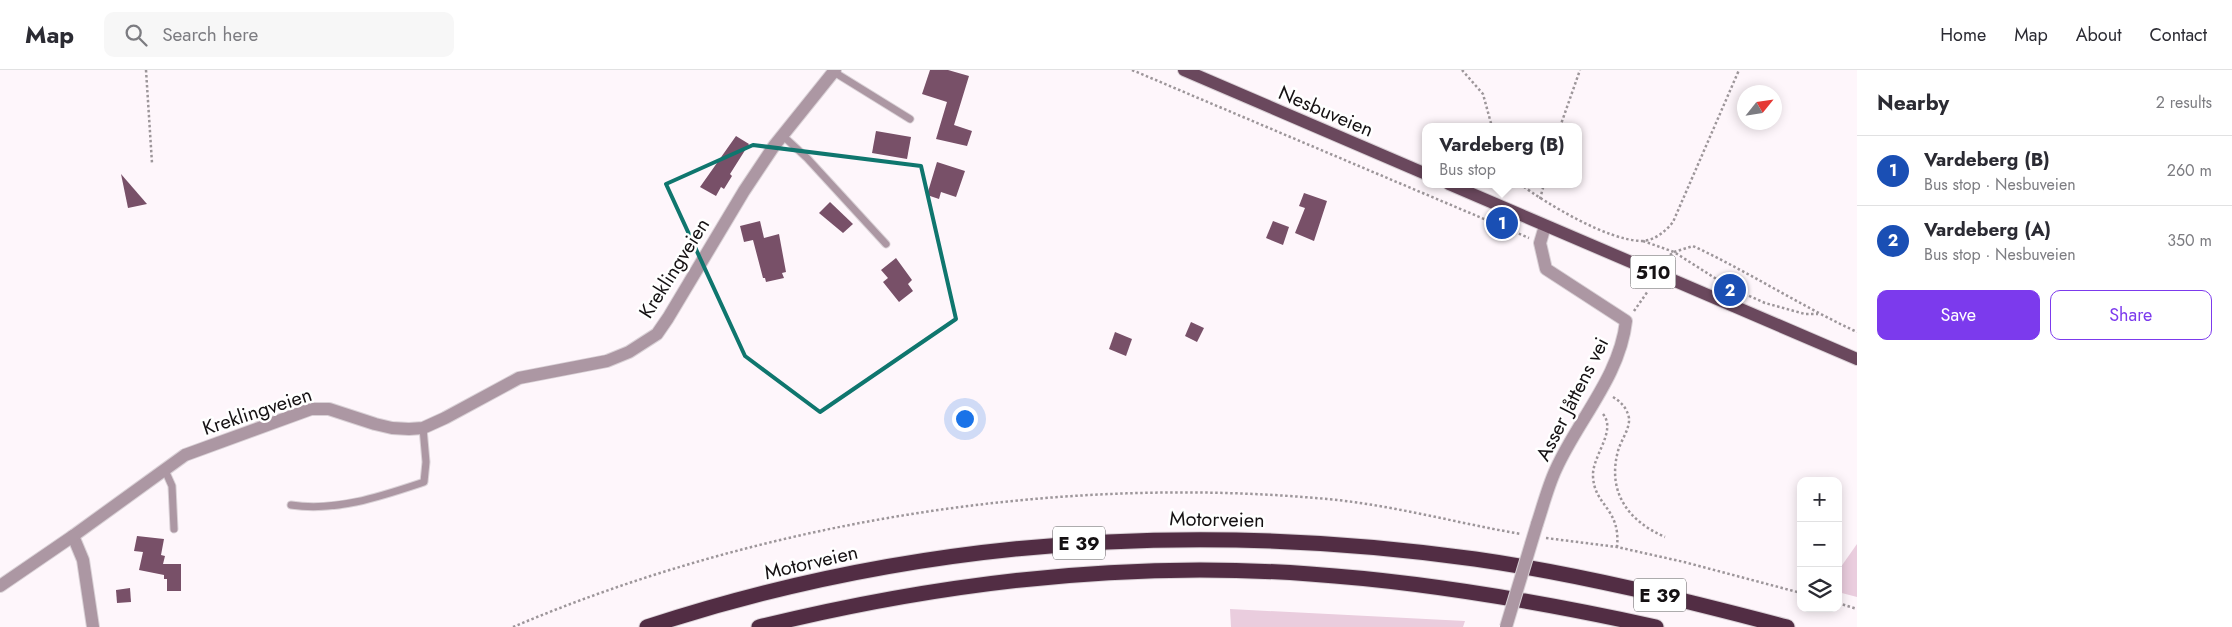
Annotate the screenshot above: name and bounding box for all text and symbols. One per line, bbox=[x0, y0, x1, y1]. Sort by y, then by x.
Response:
search box bbox=[104, 12, 454, 57]
text: Map bbox=[25, 17, 74, 52]
icon: search bbox=[122, 21, 150, 49]
text: Search here bbox=[162, 21, 258, 48]
text: Home bbox=[1940, 22, 1986, 48]
text: Map bbox=[2014, 22, 2048, 48]
text: About bbox=[2076, 22, 2121, 48]
text: Contact bbox=[2149, 22, 2207, 48]
street label: Nesbuveien bbox=[1274, 78, 1378, 144]
north arrow bbox=[1737, 85, 1782, 130]
text: Nearby bbox=[1877, 88, 1949, 118]
text: 2 results bbox=[2156, 91, 2212, 114]
popup bbox=[1422, 123, 1582, 188]
text: Vardeberg (B) bbox=[1439, 131, 1565, 158]
text: Vardeberg (B) bbox=[1924, 146, 2050, 173]
text: Bus stop bbox=[1439, 158, 1496, 181]
text: 1 bbox=[1889, 159, 1897, 182]
text: 260 m bbox=[2167, 159, 2212, 182]
text: Bus stop · Nesbuveien bbox=[1924, 173, 2076, 196]
pin: 1 bbox=[1486, 204, 1518, 242]
street label: Kreklingveien bbox=[632, 212, 717, 324]
text: Vardeberg (A) bbox=[1924, 216, 2051, 243]
text: 2 bbox=[1888, 229, 1898, 252]
text: 350 m bbox=[2167, 229, 2212, 252]
text: Bus stop · Nesbuveien bbox=[1924, 243, 2076, 266]
road number: 510 bbox=[1630, 256, 1676, 288]
pin: 2 bbox=[1714, 271, 1746, 309]
button: Save bbox=[1877, 290, 2040, 340]
button: Share bbox=[2050, 290, 2212, 340]
street label: Asser Jåttens vei bbox=[1529, 332, 1616, 466]
street label: Kreklingveien bbox=[199, 380, 316, 443]
your location bbox=[952, 406, 978, 432]
map controls bbox=[1797, 477, 1842, 612]
button: + bbox=[1797, 477, 1842, 522]
street label: Motorveien bbox=[1169, 504, 1265, 535]
button: − bbox=[1797, 522, 1842, 567]
road number: E 39 bbox=[1053, 526, 1105, 559]
street label: Motorveien bbox=[762, 538, 861, 587]
button: layers bbox=[1797, 567, 1842, 612]
road number: E 39 bbox=[1634, 578, 1686, 612]

